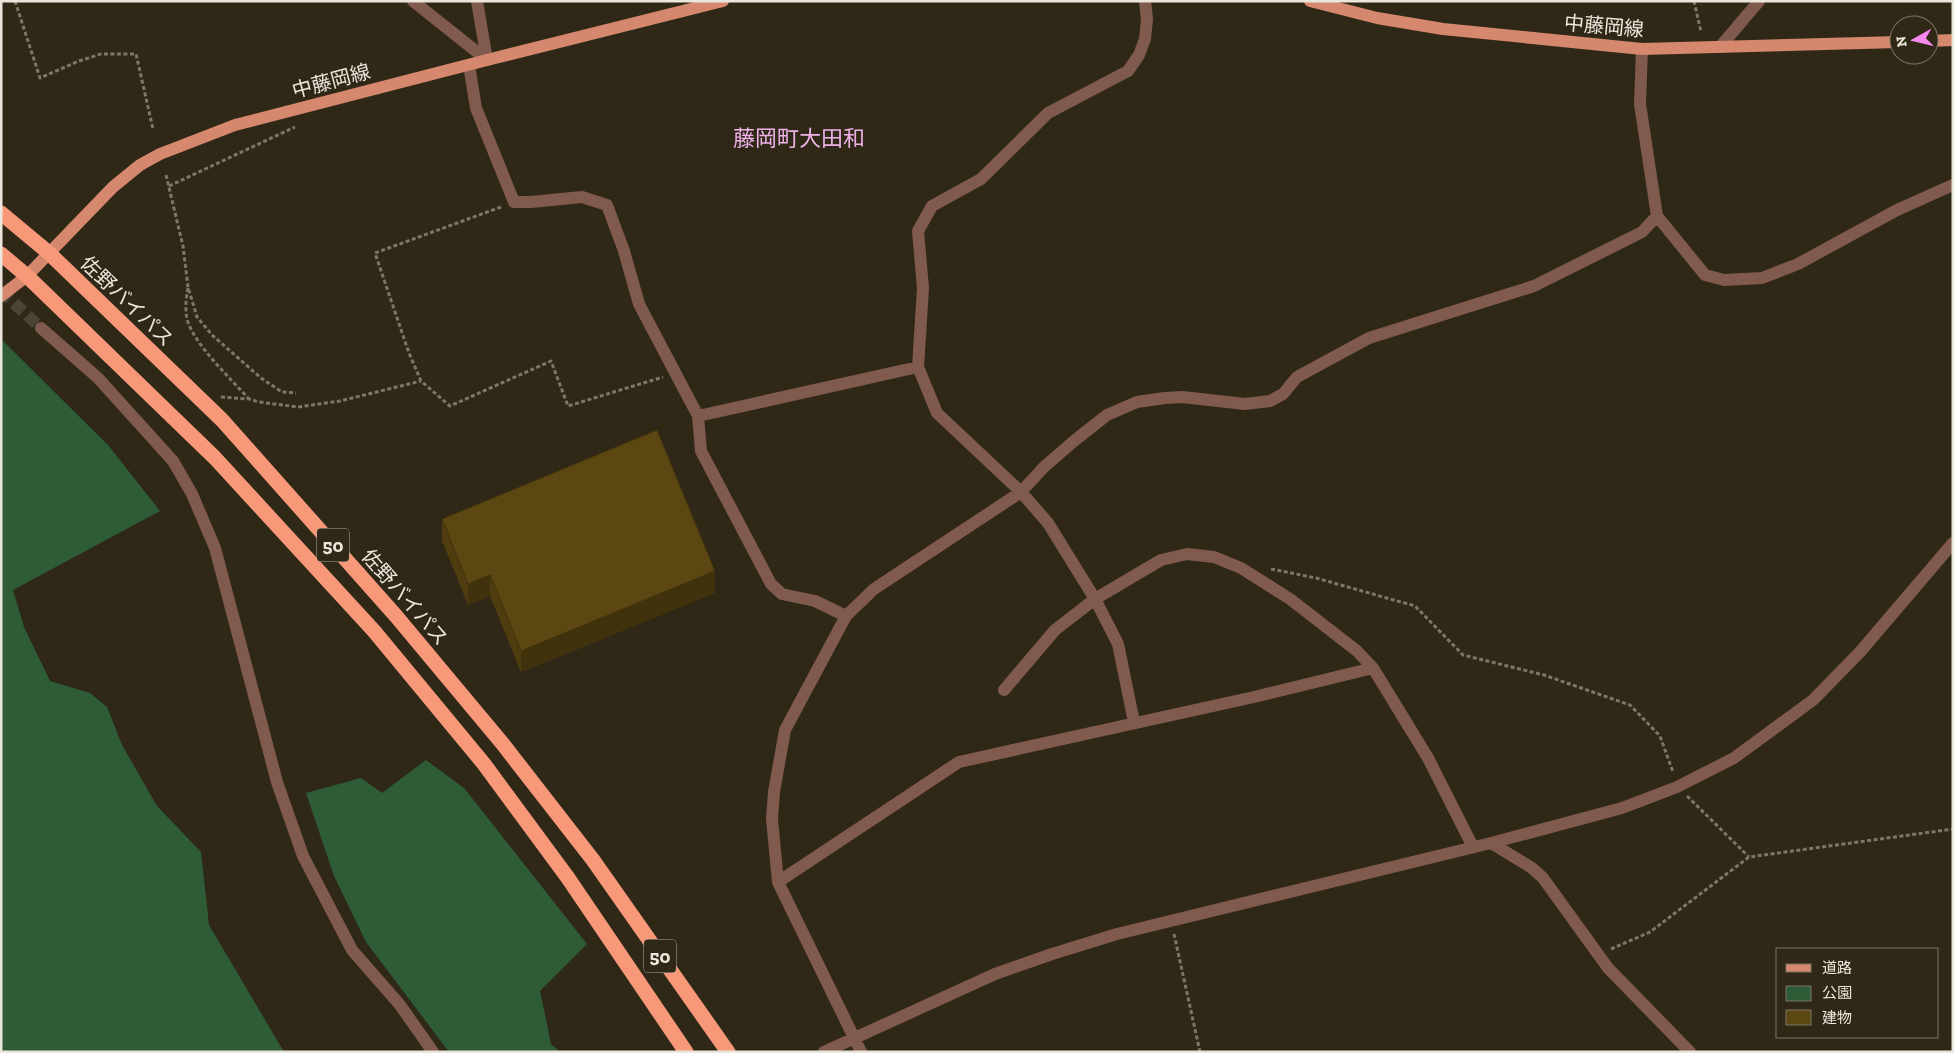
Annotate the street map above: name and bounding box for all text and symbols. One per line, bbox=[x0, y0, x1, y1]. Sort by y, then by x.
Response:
street label: 中藤岡線 bbox=[1563, 11, 1645, 41]
north arrow bbox=[1889, 15, 1939, 65]
text: N bbox=[1892, 35, 1911, 48]
street label: 中藤岡線 bbox=[289, 59, 373, 103]
district label: 藤岡町大田和 bbox=[733, 125, 865, 152]
street label: 佐野バイパス bbox=[76, 251, 178, 351]
road number: 50 bbox=[317, 528, 349, 562]
street label: 佐野バイパス bbox=[357, 544, 453, 650]
road number: 50 bbox=[644, 939, 676, 972]
legend bbox=[1776, 948, 1939, 1038]
text: 道路 bbox=[1822, 959, 1852, 977]
text: 公園 bbox=[1822, 984, 1852, 1002]
text: 建物 bbox=[1822, 1009, 1852, 1027]

